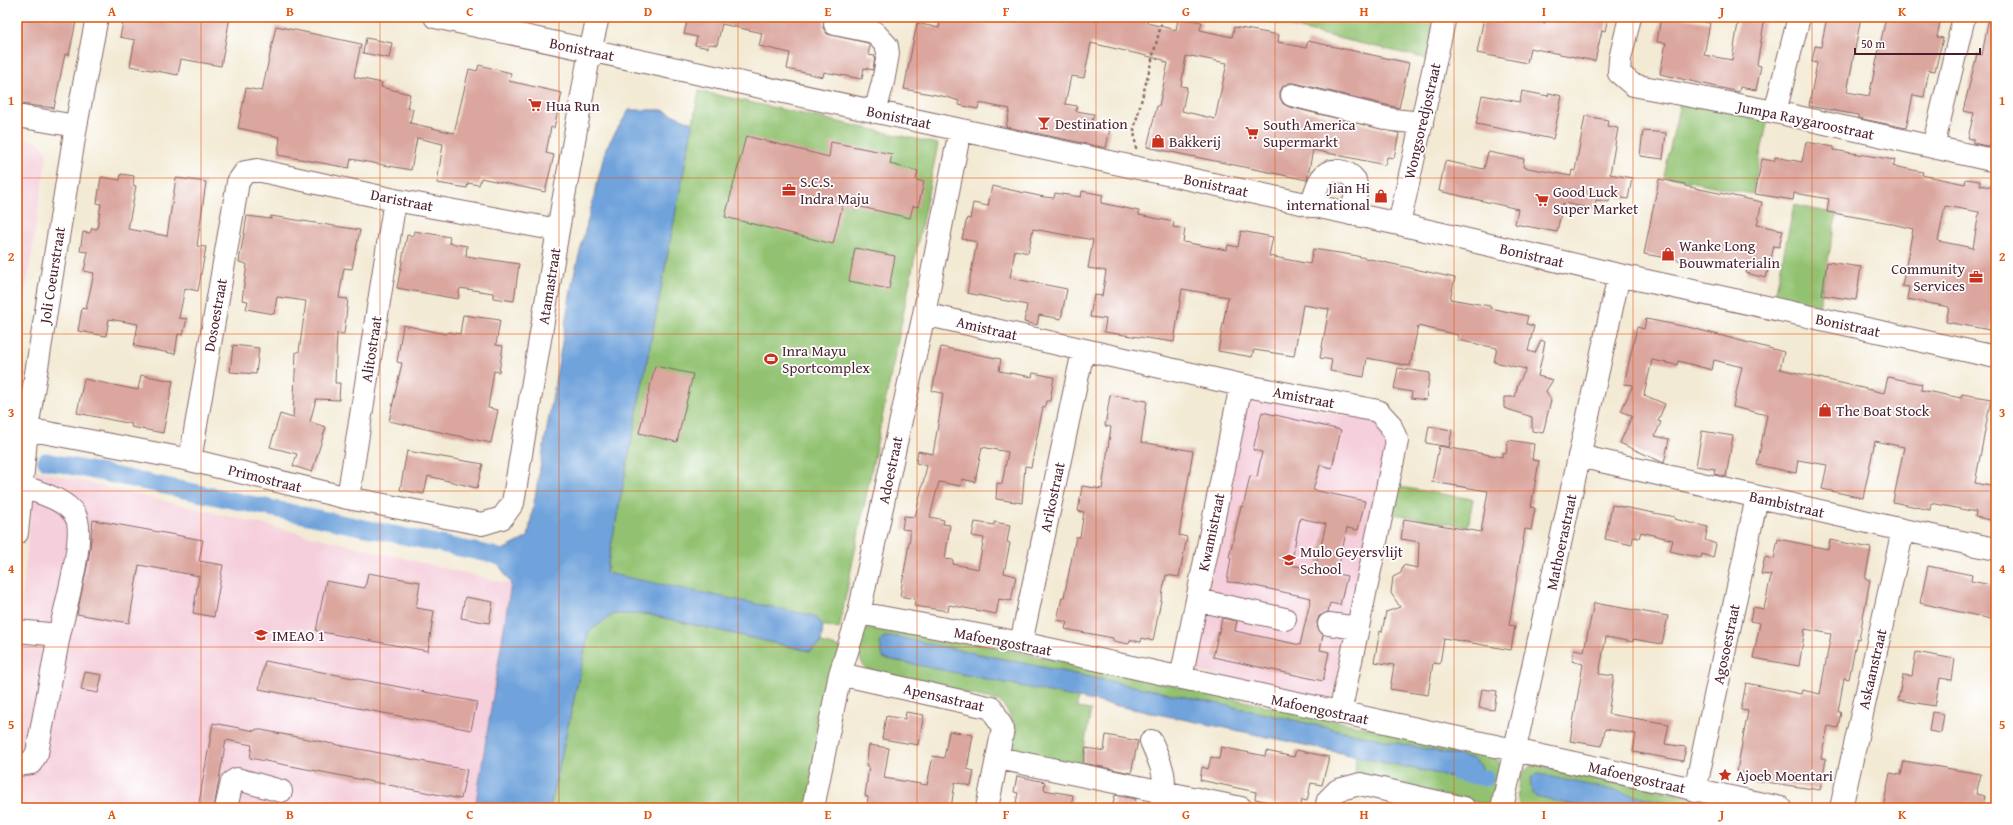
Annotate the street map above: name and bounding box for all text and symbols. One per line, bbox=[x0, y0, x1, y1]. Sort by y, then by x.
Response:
text: A bbox=[108, 2, 117, 21]
text: B bbox=[286, 2, 294, 21]
text: C bbox=[466, 2, 474, 21]
text: D bbox=[644, 2, 652, 21]
text: E bbox=[825, 2, 832, 21]
text: F bbox=[1003, 2, 1010, 21]
text: G bbox=[1182, 2, 1190, 21]
text: H bbox=[1359, 2, 1369, 21]
text: I bbox=[1542, 2, 1546, 21]
text: J bbox=[1718, 2, 1725, 21]
text: K bbox=[1898, 2, 1907, 21]
scale bar bbox=[1855, 30, 1980, 56]
street label: Bonistraat bbox=[548, 32, 617, 66]
text: 50 m bbox=[1861, 35, 1885, 52]
street label: Wongsoredjostraat bbox=[1398, 60, 1446, 181]
text: 1 bbox=[8, 91, 14, 110]
text: 1 bbox=[1999, 91, 2005, 110]
place label: Hua Run bbox=[546, 95, 600, 116]
street label: Jumpa Raygaroostraat bbox=[1734, 95, 1877, 145]
supermarket icon: Hua Run bbox=[527, 97, 543, 113]
street label: Bonistraat bbox=[865, 100, 934, 134]
place label: Destination bbox=[1055, 113, 1128, 134]
place label: South America Supermarkt bbox=[1263, 114, 1356, 152]
bar icon: Destination bbox=[1036, 115, 1052, 131]
supermarket icon: South America Supermarkt bbox=[1244, 125, 1260, 141]
place label: Bakkerij bbox=[1169, 131, 1221, 152]
shop icon: Bakkerij bbox=[1150, 133, 1166, 149]
street label: Bonistraat bbox=[1182, 168, 1251, 202]
place label: S.C.S. Indra Maju bbox=[800, 171, 870, 209]
place label: Jian Hi international bbox=[1286, 177, 1370, 215]
place label: Good Luck Super Market bbox=[1553, 181, 1639, 219]
office icon: S.C.S. Indra Maju bbox=[781, 182, 797, 198]
street label: Daristraat bbox=[369, 184, 436, 216]
shop icon: Jian Hi international bbox=[1373, 188, 1389, 204]
supermarket icon: Good Luck Super Market bbox=[1534, 192, 1550, 208]
street label: Joli Coeurstraat bbox=[34, 224, 70, 327]
place label: Wanke Long Bouwmaterialin bbox=[1679, 235, 1781, 273]
street label: Bonistraat bbox=[1498, 237, 1567, 273]
street label: Atamastraat bbox=[533, 245, 566, 326]
shop icon: Wanke Long Bouwmaterialin bbox=[1660, 246, 1676, 262]
text: 2 bbox=[8, 247, 15, 266]
text: 2 bbox=[1999, 247, 2006, 266]
place label: Community Services bbox=[1891, 258, 1966, 296]
office icon: Community Services bbox=[1968, 269, 1984, 285]
street label: Dosoestraat bbox=[198, 276, 232, 353]
street label: Bonistraat bbox=[1814, 308, 1883, 342]
street label: Amistraat bbox=[954, 311, 1020, 345]
street label: Alitostraat bbox=[355, 313, 387, 384]
place label: Inra Mayu Sportcomplex bbox=[782, 340, 870, 378]
sports icon: Inra Mayu Sportcomplex bbox=[763, 351, 779, 367]
street label: Amistraat bbox=[1271, 381, 1337, 413]
place label: The Boat Stock bbox=[1836, 400, 1930, 421]
shop icon: The Boat Stock bbox=[1817, 402, 1833, 418]
text: 3 bbox=[8, 403, 14, 422]
text: 3 bbox=[1999, 403, 2005, 422]
street label: Adoestraat bbox=[873, 434, 908, 506]
street label: Primostraat bbox=[226, 459, 305, 497]
street label: Arikostraat bbox=[1034, 459, 1070, 534]
street label: Bambistraat bbox=[1747, 485, 1827, 523]
street label: Kwamistraat bbox=[1192, 490, 1230, 573]
street label: Mathoerastraat bbox=[1541, 491, 1582, 592]
place label: Mulo Geyersvlijt School bbox=[1300, 541, 1404, 579]
school or university icon: Mulo Geyersvlijt School bbox=[1281, 552, 1297, 568]
text: 4 bbox=[8, 559, 15, 578]
text: 4 bbox=[1999, 559, 2006, 578]
street label: Agosoestraat bbox=[1707, 601, 1745, 686]
street label: Mafoengostraat bbox=[952, 621, 1054, 661]
place label: IMEAO 1 bbox=[272, 625, 325, 646]
street label: Askaanstraat bbox=[1853, 626, 1892, 711]
school or university icon: IMEAO 1 bbox=[253, 627, 269, 643]
street label: Apensastraat bbox=[901, 677, 987, 717]
street label: Mafoengostraat bbox=[1269, 688, 1371, 730]
text: 5 bbox=[8, 715, 15, 734]
text: 5 bbox=[1999, 715, 2006, 734]
street label: Mafoengostraat bbox=[1586, 756, 1688, 799]
place label: Ajoeb Moentari bbox=[1736, 765, 1833, 786]
place icon: Ajoeb Moentari bbox=[1717, 767, 1733, 783]
text: A bbox=[108, 805, 117, 824]
text: B bbox=[286, 805, 294, 824]
text: C bbox=[466, 805, 474, 824]
text: D bbox=[644, 805, 652, 824]
text: E bbox=[825, 805, 832, 824]
text: F bbox=[1003, 805, 1010, 824]
text: G bbox=[1182, 805, 1190, 824]
text: H bbox=[1359, 805, 1369, 824]
text: I bbox=[1542, 805, 1546, 824]
text: J bbox=[1718, 805, 1725, 824]
text: K bbox=[1898, 805, 1907, 824]

